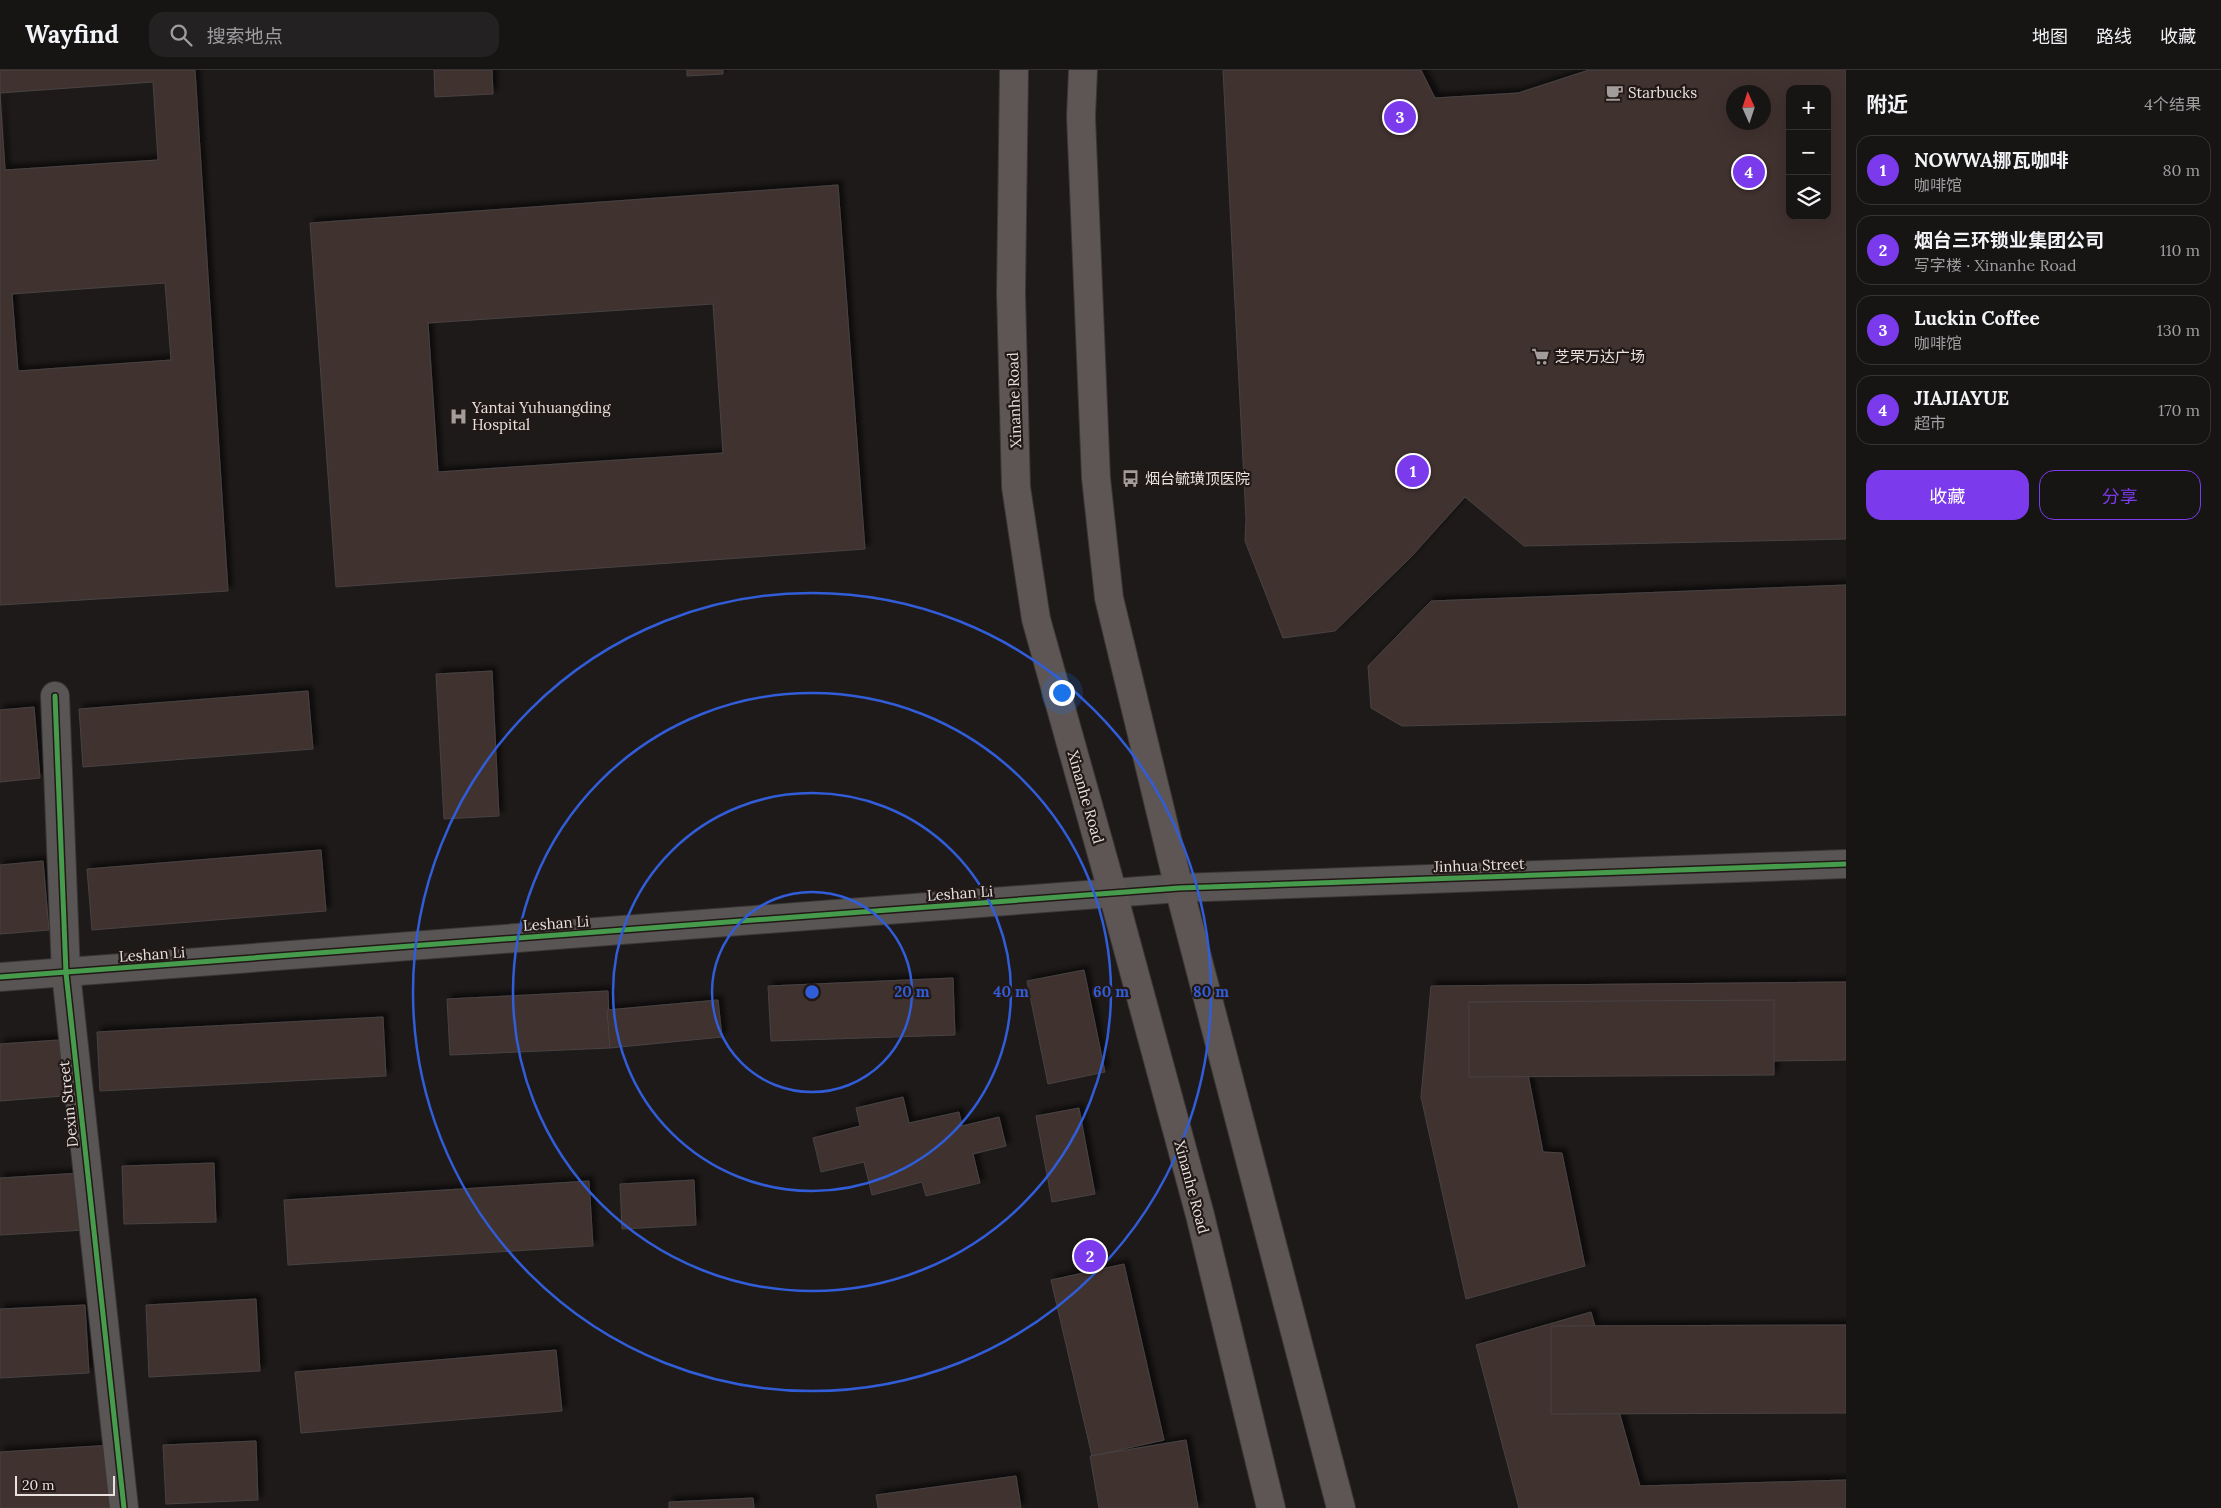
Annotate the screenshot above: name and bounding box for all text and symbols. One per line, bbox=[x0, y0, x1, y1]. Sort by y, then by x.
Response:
search box bbox=[149, 12, 499, 57]
text: Wayfind bbox=[25, 19, 119, 50]
icon: search bbox=[167, 21, 195, 49]
text: 搜索地点 bbox=[207, 24, 283, 48]
text: 地图 bbox=[2032, 25, 2068, 48]
text: 路线 bbox=[2096, 25, 2132, 48]
text: 收藏 bbox=[2160, 25, 2196, 48]
cafe icon: Starbucks bbox=[1604, 82, 1624, 102]
place label: Starbucks bbox=[1628, 83, 1697, 102]
north arrow bbox=[1726, 85, 1771, 130]
map controls bbox=[1786, 85, 1831, 220]
button: + bbox=[1786, 85, 1831, 130]
text: 附近 bbox=[1866, 91, 1908, 118]
text: 4个结果 bbox=[2144, 94, 2201, 114]
pin: 3 bbox=[1384, 98, 1416, 136]
button: − bbox=[1786, 130, 1831, 175]
text: NOWWA挪瓦咖啡 bbox=[1914, 148, 2069, 172]
pin: 4 bbox=[1733, 153, 1765, 191]
text: 1 bbox=[1880, 160, 1886, 180]
text: 80 m bbox=[2163, 160, 2200, 180]
button: layers bbox=[1786, 175, 1831, 220]
text: 咖啡馆 bbox=[1914, 175, 1962, 195]
text: 烟台三环锁业集团公司 bbox=[1914, 228, 2104, 252]
text: 2 bbox=[1879, 240, 1887, 260]
text: 110 m bbox=[2160, 240, 2200, 260]
text: 写字楼 · Xinanhe Road bbox=[1914, 255, 2077, 275]
text: Luckin Coffee bbox=[1914, 306, 2040, 330]
text: 3 bbox=[1879, 320, 1887, 340]
text: 130 m bbox=[2157, 320, 2200, 340]
text: 咖啡馆 bbox=[1914, 333, 1962, 353]
supermarket icon: 芝罘万达广场 bbox=[1531, 346, 1551, 366]
place label: 芝罘万达广场 bbox=[1555, 347, 1645, 366]
street label: Xinanhe Road bbox=[1003, 352, 1025, 448]
text: JIAJIAYUE bbox=[1914, 386, 2009, 410]
place label: Yantai Yuhuangding Hospital bbox=[471, 398, 611, 434]
text: 4 bbox=[1879, 400, 1887, 420]
text: 170 m bbox=[2158, 400, 2200, 420]
hospital icon: Yantai Yuhuangding Hospital bbox=[448, 406, 468, 426]
text: 超市 bbox=[1914, 413, 1946, 433]
pin: 1 bbox=[1397, 452, 1429, 490]
bus stop icon: 烟台毓璜顶医院 bbox=[1121, 468, 1141, 488]
place label: 烟台毓璜顶医院 bbox=[1145, 469, 1250, 488]
button: 收藏 bbox=[1866, 470, 2029, 520]
button: 分享 bbox=[2039, 470, 2201, 520]
your location bbox=[1049, 680, 1075, 706]
street label: Xinanhe Road bbox=[1064, 748, 1108, 846]
street label: Jinhua Street bbox=[1432, 854, 1525, 876]
street label: Leshan Li bbox=[926, 881, 994, 905]
street label: Leshan Li bbox=[522, 911, 590, 935]
street label: Leshan Li bbox=[118, 942, 186, 966]
text: 20 m bbox=[894, 982, 930, 1001]
text: 40 m bbox=[993, 982, 1029, 1001]
text: 60 m bbox=[1093, 982, 1129, 1001]
text: 80 m bbox=[1193, 982, 1229, 1001]
centre of rings bbox=[803, 983, 821, 1001]
street label: Dexin Street bbox=[54, 1060, 82, 1148]
street label: Xinanhe Road bbox=[1170, 1138, 1214, 1236]
pin: 2 bbox=[1074, 1237, 1106, 1275]
scale bar bbox=[15, 1473, 115, 1496]
text: 20 m bbox=[22, 1476, 54, 1494]

